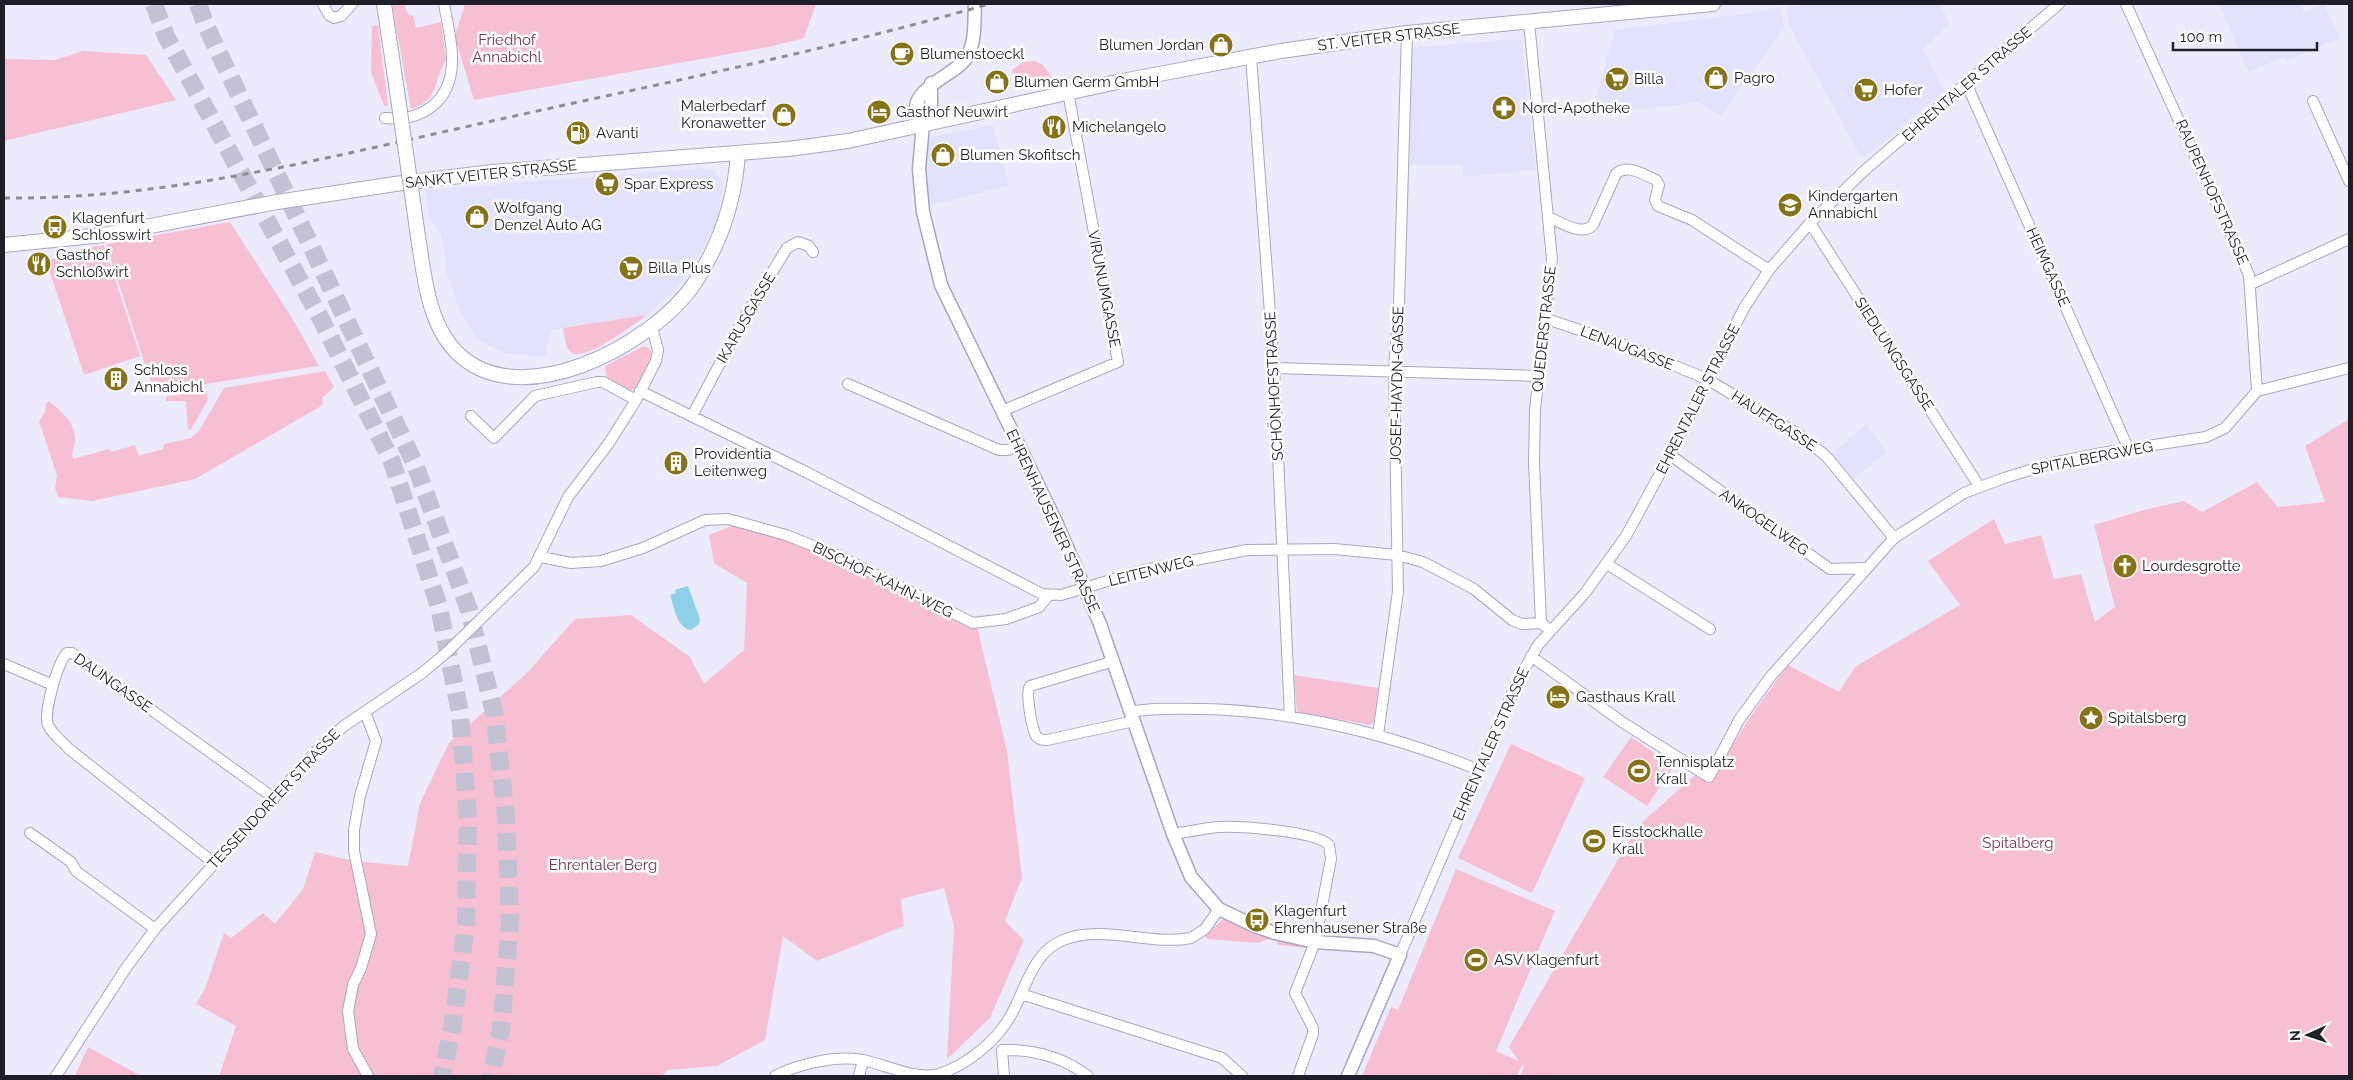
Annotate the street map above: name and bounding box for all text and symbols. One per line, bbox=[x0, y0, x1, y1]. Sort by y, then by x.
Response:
street label: ST. VEITER STRASSE bbox=[1317, 19, 1461, 55]
scale bar bbox=[2173, 20, 2317, 52]
street label: EHRENTALER STRASSE bbox=[1899, 23, 2035, 145]
text: 100 m bbox=[2180, 28, 2222, 46]
park label: Friedhof Annabichl bbox=[472, 31, 543, 66]
shop icon: Blumen Jordan bbox=[1208, 32, 1234, 58]
place label: Blumen Jordan bbox=[1099, 36, 1204, 54]
cafe icon: Blumenstoeckl bbox=[889, 41, 915, 67]
place label: Blumenstoeckl bbox=[920, 45, 1025, 63]
shop icon: Pagro bbox=[1703, 65, 1729, 91]
supermarket icon: Billa bbox=[1604, 66, 1630, 92]
shop icon: Blumen Germ GmbH bbox=[984, 69, 1010, 95]
place label: Pagro bbox=[1734, 69, 1775, 87]
place label: Billa bbox=[1634, 70, 1664, 88]
place label: Blumen Germ GmbH bbox=[1014, 73, 1159, 91]
supermarket icon: Hofer bbox=[1853, 77, 1879, 103]
place label: Hofer bbox=[1884, 81, 1923, 99]
pharmacy icon: Nord-Apotheke bbox=[1491, 95, 1517, 121]
place label: Malerbedarf Kronawetter bbox=[681, 97, 767, 132]
hotel icon: Gasthof Neuwirt bbox=[866, 99, 892, 125]
place label: Nord-Apotheke bbox=[1522, 99, 1630, 117]
shop icon: Malerbedarf Kronawetter bbox=[771, 102, 797, 128]
place label: Gasthof Neuwirt bbox=[896, 103, 1008, 121]
restaurant icon: Michelangelo bbox=[1041, 114, 1067, 140]
street label: RAUPENHOFSTRASSE bbox=[2172, 117, 2252, 267]
place label: Michelangelo bbox=[1072, 118, 1166, 136]
fuel station icon: Avanti bbox=[565, 120, 591, 146]
place label: Avanti bbox=[596, 124, 639, 142]
shop icon: Blumen Skofitsch bbox=[930, 142, 956, 168]
place label: Blumen Skofitsch bbox=[960, 146, 1080, 164]
street label: SANKT VEITER STRASSE bbox=[404, 156, 578, 192]
supermarket icon: Spar Express bbox=[594, 171, 620, 197]
place label: Spar Express bbox=[624, 175, 714, 193]
place label: Kindergarten Annabichl bbox=[1808, 187, 1898, 222]
school or university icon: Kindergarten Annabichl bbox=[1777, 192, 1803, 218]
place label: Wolfgang Denzel Auto AG bbox=[494, 199, 602, 234]
shop icon: Wolfgang Denzel Auto AG bbox=[464, 204, 490, 230]
place label: Klagenfurt Schlosswirt bbox=[72, 209, 151, 244]
bus stop icon: Klagenfurt Schlosswirt bbox=[42, 214, 68, 240]
street label: HEIMGASSE bbox=[2022, 224, 2074, 310]
street label: VIRUNUMGASSE bbox=[1084, 229, 1124, 349]
place label: Gasthof Schloßwirt bbox=[56, 246, 129, 281]
restaurant icon: Gasthof Schloßwirt bbox=[26, 251, 52, 277]
supermarket icon: Billa Plus bbox=[618, 255, 644, 281]
place label: Billa Plus bbox=[648, 259, 711, 277]
street label: QUEDERSTRASSE bbox=[1528, 265, 1560, 393]
street label: IKARUSGASSE bbox=[713, 269, 779, 367]
street label: SIEDLUNGSGASSE bbox=[1851, 294, 1937, 414]
street label: JOSEF-HAYDN-GASSE bbox=[1387, 306, 1407, 464]
street label: SCHÖNHOFSTRASSE bbox=[1260, 311, 1287, 461]
street label: EHRENTALER STRASSE bbox=[1652, 321, 1744, 477]
street label: LENAUGASSE bbox=[1578, 322, 1676, 374]
place label: Schloss Annabichl bbox=[134, 361, 204, 396]
building icon: Schloss Annabichl bbox=[103, 366, 129, 392]
street label: HAUFFGASSE bbox=[1728, 387, 1820, 455]
street label: EHRENHAUSENER STRASSE bbox=[1002, 426, 1104, 616]
street label: SPITALBERGWEG bbox=[2029, 437, 2155, 479]
place label: Providentia Leitenweg bbox=[694, 445, 772, 480]
building icon: Providentia Leitenweg bbox=[663, 450, 689, 476]
street label: ANKOGELWEG bbox=[1716, 485, 1812, 559]
street label: BISCHOF-KAHN-WEG bbox=[810, 538, 956, 622]
street label: LEITENWEG bbox=[1107, 552, 1195, 590]
church icon: Lourdesgrotte bbox=[2112, 553, 2138, 579]
place label: Lourdesgrotte bbox=[2142, 557, 2241, 575]
street label: DAUNGASSE bbox=[71, 650, 155, 716]
street label: EHRENTALER STRASSE bbox=[1449, 665, 1533, 823]
hotel icon: Gasthaus Krall bbox=[1545, 684, 1571, 710]
place label: Gasthaus Krall bbox=[1576, 688, 1676, 706]
place icon: Spitalsberg bbox=[2078, 705, 2104, 731]
place label: Spitalsberg bbox=[2108, 709, 2187, 727]
street label: TESSENDORFER STRASSE bbox=[204, 725, 344, 873]
place label: Tennisplatz Krall bbox=[1656, 753, 1734, 788]
sports icon: Tennisplatz Krall bbox=[1626, 758, 1652, 784]
place label: Eisstockhalle Krall bbox=[1612, 823, 1703, 858]
sports icon: Eisstockhalle Krall bbox=[1581, 828, 1607, 854]
park label: Spitalberg bbox=[1982, 834, 2054, 852]
park label: Ehrentaler Berg bbox=[549, 856, 657, 874]
place label: Klagenfurt Ehrenhausener Straße bbox=[1274, 902, 1427, 937]
bus stop icon: Klagenfurt Ehrenhausener Straße bbox=[1244, 907, 1270, 933]
sports icon: ASV Klagenfurt bbox=[1463, 947, 1489, 973]
place label: ASV Klagenfurt bbox=[1494, 951, 1599, 969]
north arrow bbox=[2283, 1010, 2333, 1060]
text: N bbox=[2287, 1030, 2303, 1041]

